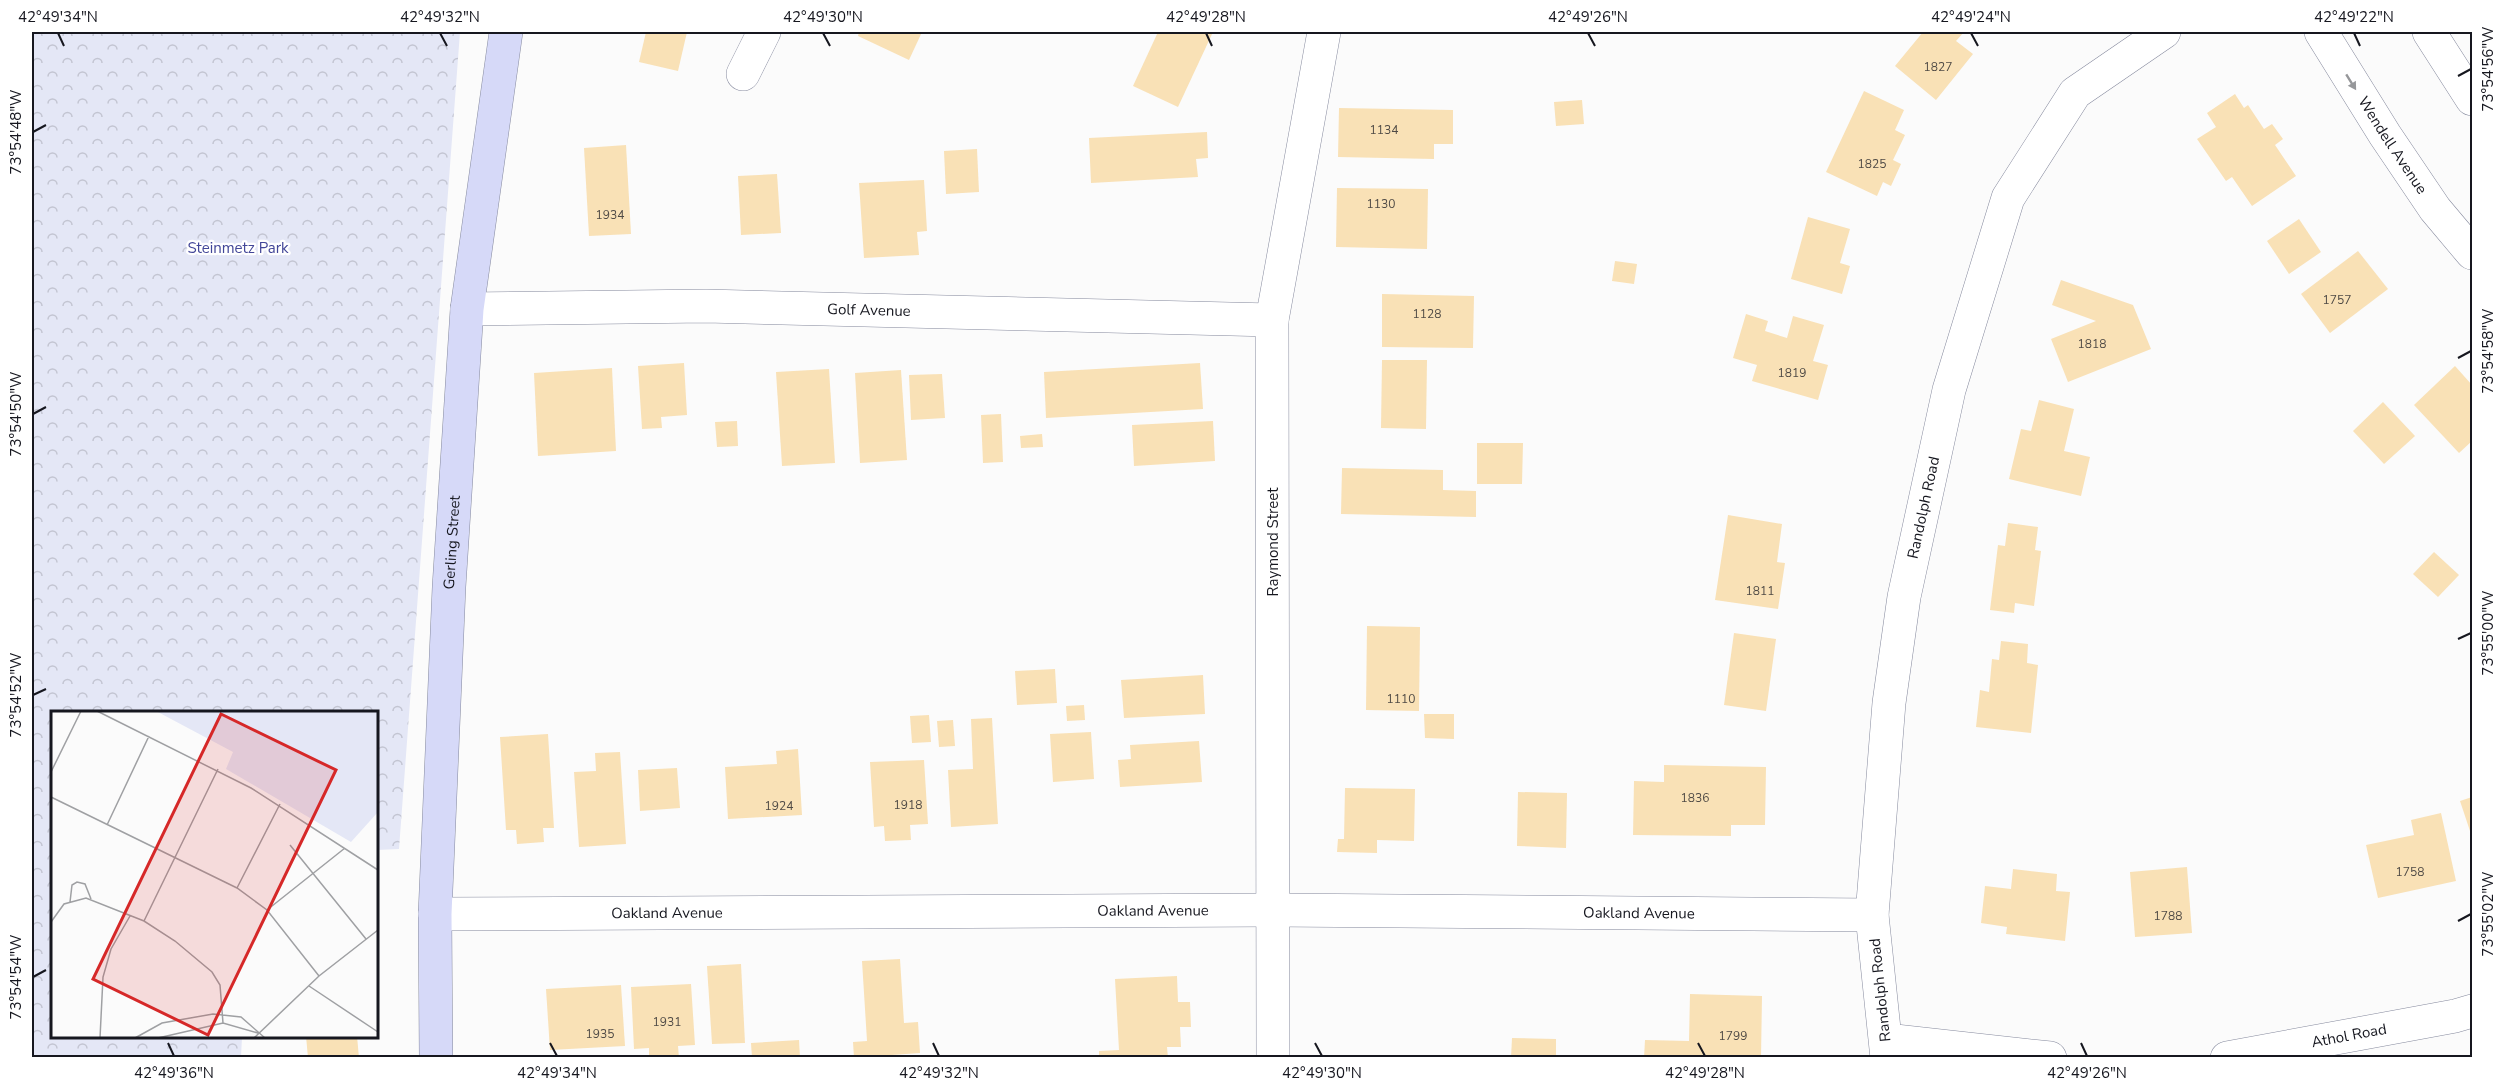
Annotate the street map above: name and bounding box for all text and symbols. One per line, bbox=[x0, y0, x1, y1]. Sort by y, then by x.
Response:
text: 42°49'34"N bbox=[18, 7, 98, 27]
text: 42°49'32"N bbox=[400, 7, 480, 27]
text: 42°49'30"N bbox=[783, 7, 863, 27]
text: 42°49'28"N bbox=[1166, 7, 1246, 27]
text: 42°49'26"N bbox=[1548, 7, 1628, 27]
text: 42°49'24"N bbox=[1931, 7, 2011, 27]
text: 42°49'22"N bbox=[2314, 7, 2394, 27]
text: 73°54'56"W bbox=[2478, 26, 2498, 112]
house number: 1827 bbox=[1924, 59, 1952, 75]
one-way arrow bbox=[2345, 74, 2356, 90]
text: 73°54'48"W bbox=[6, 89, 26, 175]
street label: Wendell Avenue bbox=[2353, 93, 2432, 198]
house number: 1134 bbox=[1370, 122, 1398, 138]
house number: 1825 bbox=[1858, 156, 1886, 172]
house number: 1130 bbox=[1367, 196, 1395, 212]
house number: 1934 bbox=[596, 207, 624, 223]
park label: Steinmetz Park bbox=[187, 238, 289, 258]
house number: 1757 bbox=[2323, 292, 2351, 308]
street label: Golf Avenue bbox=[827, 299, 911, 321]
house number: 1128 bbox=[1413, 306, 1441, 322]
text: 73°54'58"W bbox=[2478, 308, 2498, 394]
house number: 1818 bbox=[2078, 336, 2106, 352]
house number: 1819 bbox=[1778, 365, 1806, 381]
text: 73°54'50"W bbox=[6, 371, 26, 457]
street label: Randolph Road bbox=[1903, 455, 1944, 561]
street label: Raymond Street bbox=[1263, 487, 1283, 596]
street label: Gerling Street bbox=[439, 494, 465, 590]
house number: 1811 bbox=[1746, 583, 1774, 599]
text: 73°55'00"W bbox=[2478, 590, 2498, 676]
text: 73°54'52"W bbox=[6, 652, 26, 738]
house number: 1110 bbox=[1387, 691, 1415, 707]
inset map bbox=[51, 711, 378, 1038]
house number: 1836 bbox=[1681, 790, 1709, 806]
house number: 1918 bbox=[894, 797, 922, 813]
house number: 1924 bbox=[765, 798, 793, 814]
house number: 1758 bbox=[2396, 864, 2424, 880]
text: 73°55'02"W bbox=[2478, 871, 2498, 957]
street label: Oakland Avenue bbox=[1097, 900, 1209, 921]
street label: Oakland Avenue bbox=[611, 903, 723, 923]
street label: Oakland Avenue bbox=[1583, 903, 1695, 924]
house number: 1788 bbox=[2154, 908, 2182, 924]
text: 73°54'54"W bbox=[6, 934, 26, 1020]
street label: Randolph Road bbox=[1865, 937, 1895, 1043]
house number: 1931 bbox=[653, 1014, 681, 1030]
street label: Athol Road bbox=[2310, 1019, 2388, 1052]
house number: 1935 bbox=[586, 1026, 614, 1042]
house number: 1799 bbox=[1719, 1028, 1747, 1044]
text: 42°49'36"N bbox=[134, 1063, 214, 1083]
text: 42°49'34"N bbox=[517, 1063, 597, 1083]
text: 42°49'32"N bbox=[899, 1063, 979, 1083]
text: 42°49'30"N bbox=[1282, 1063, 1362, 1083]
text: 42°49'28"N bbox=[1665, 1063, 1745, 1083]
text: 42°49'26"N bbox=[2047, 1063, 2127, 1083]

